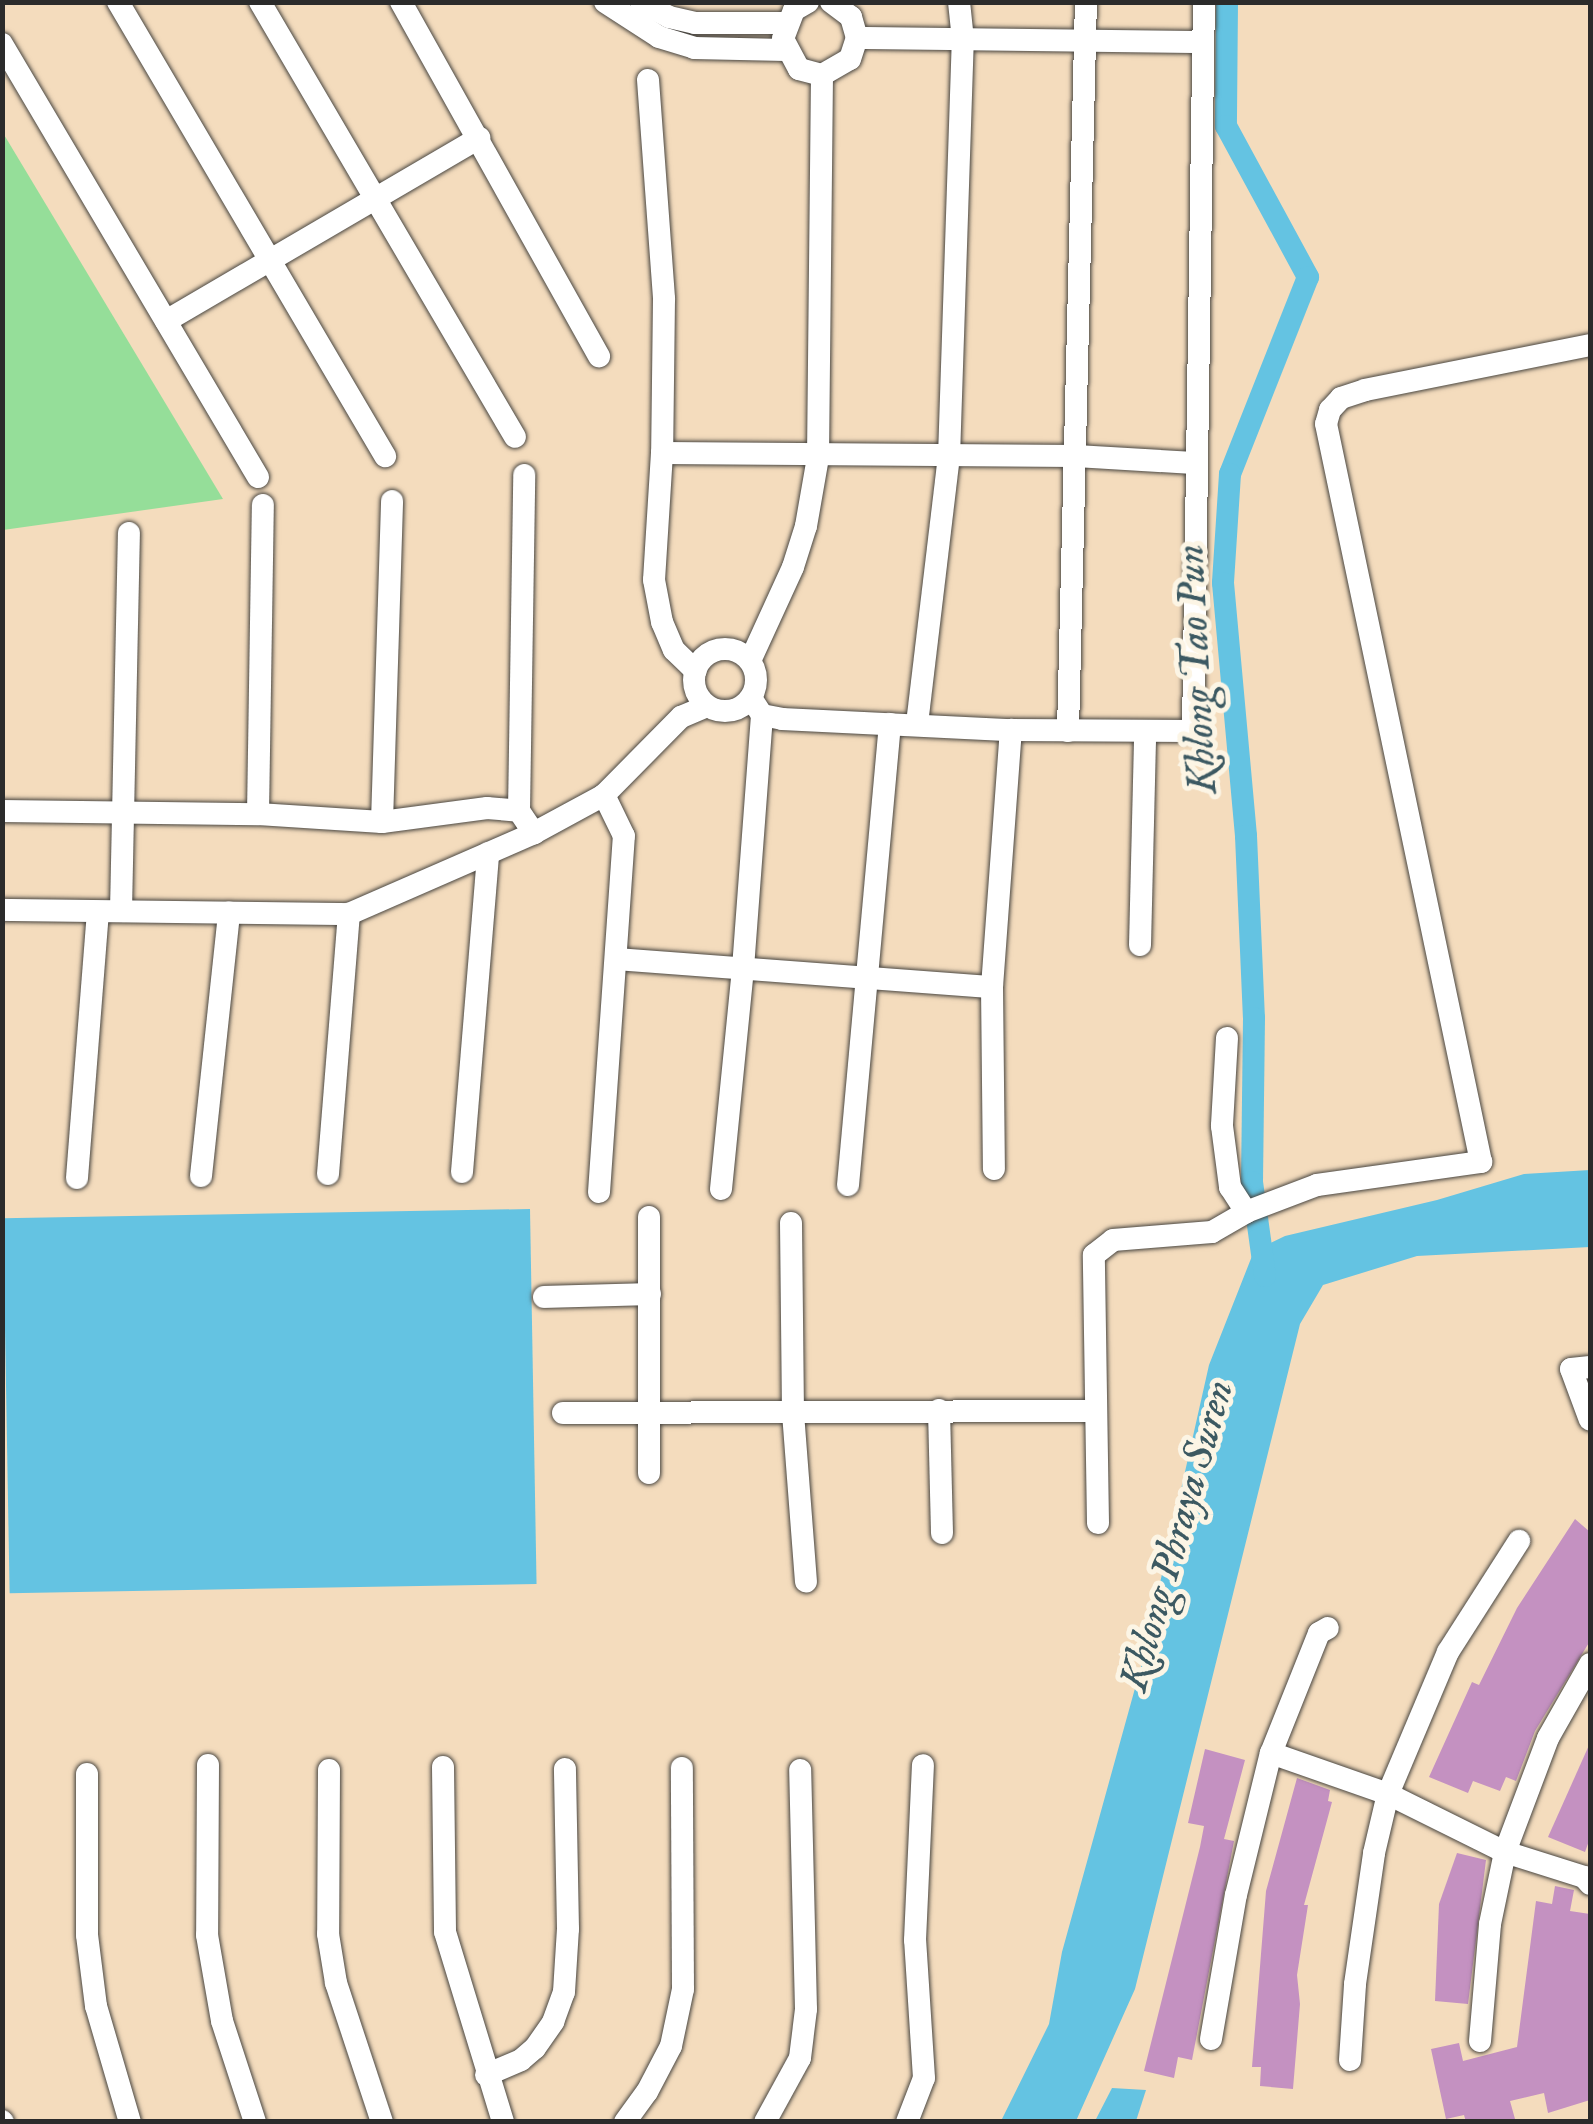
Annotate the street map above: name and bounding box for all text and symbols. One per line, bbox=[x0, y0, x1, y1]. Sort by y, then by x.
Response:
water label: Khlong Tao Pun bbox=[1166, 543, 1230, 795]
water label: Khlong Phraya Suren bbox=[1110, 1375, 1246, 1697]

